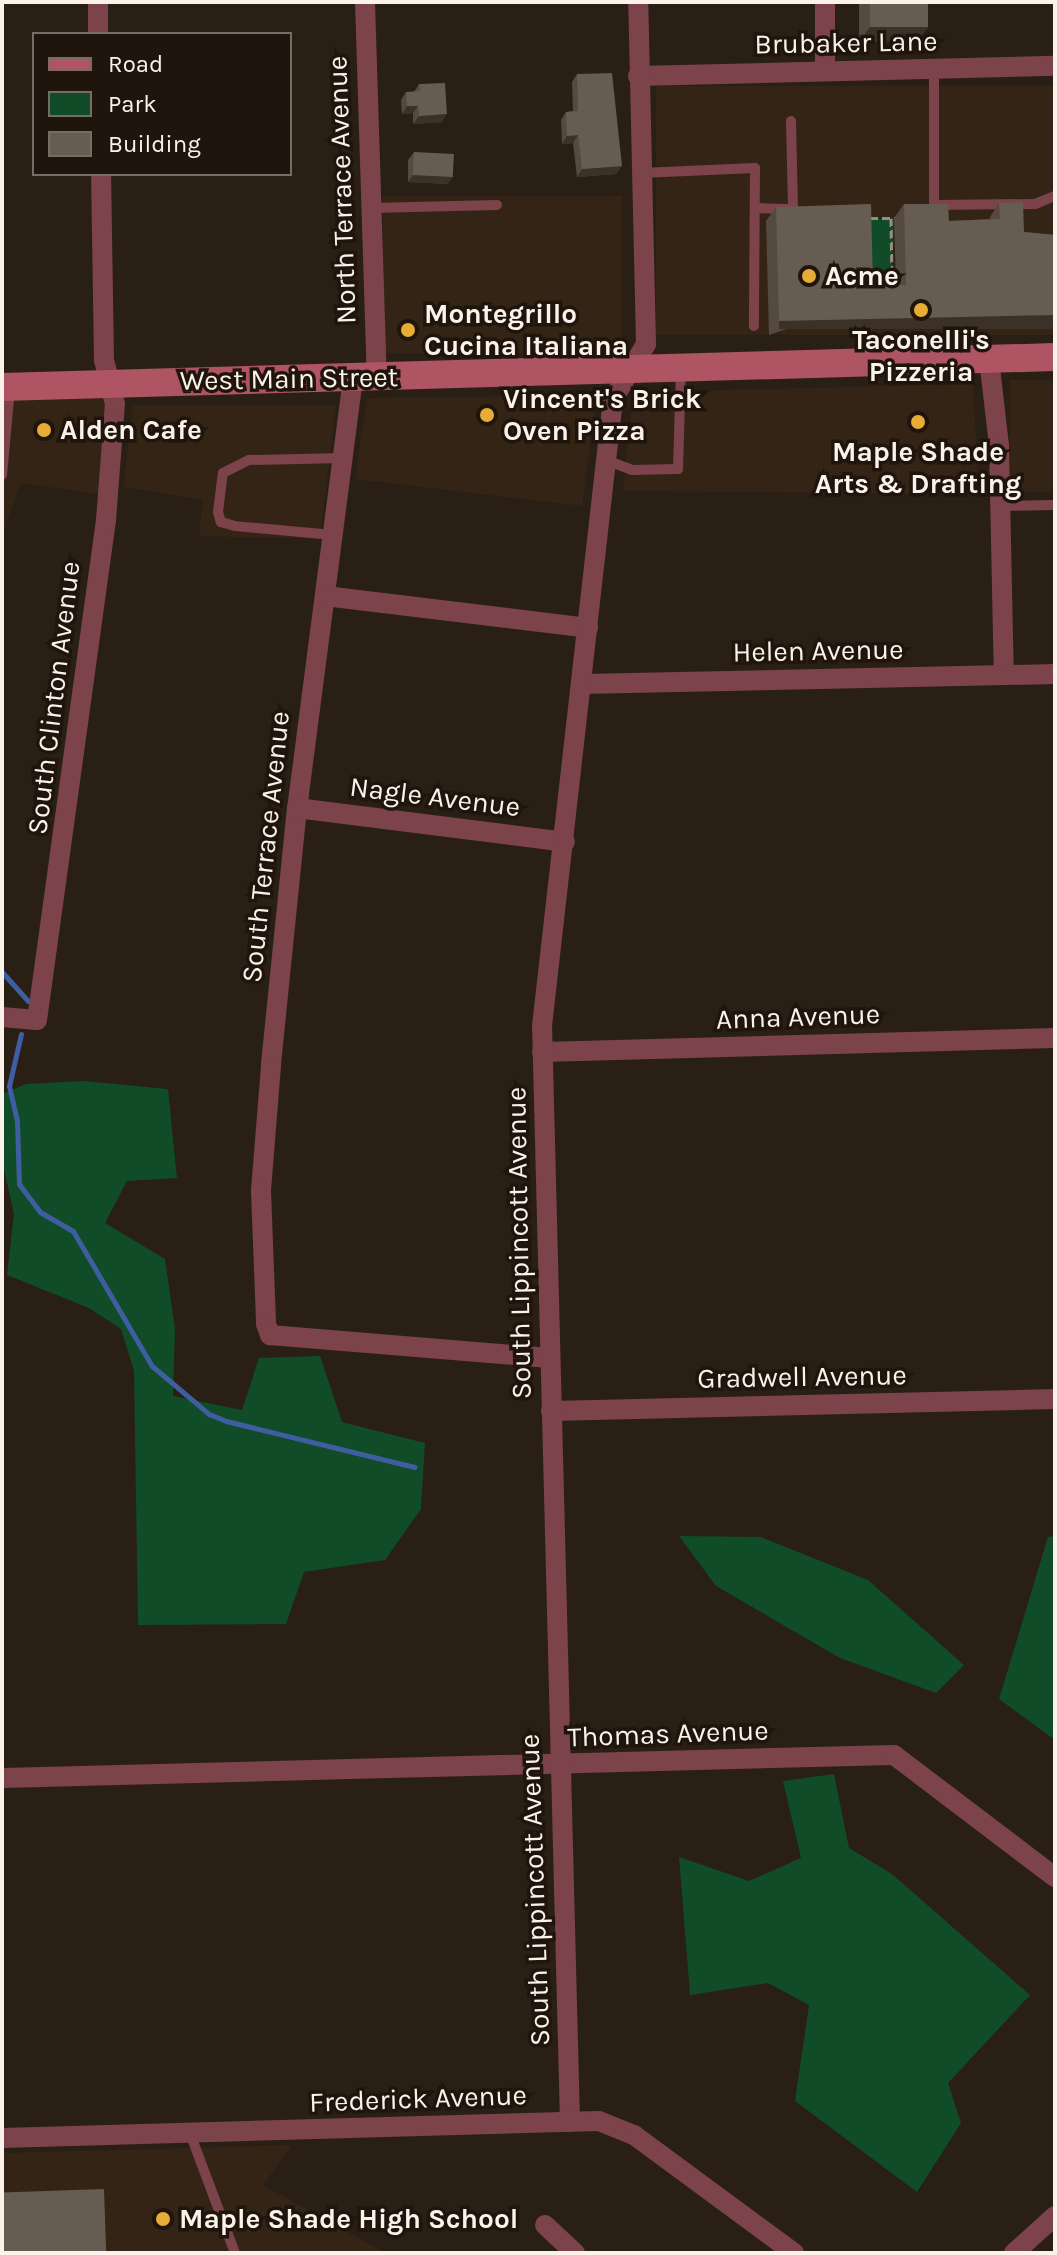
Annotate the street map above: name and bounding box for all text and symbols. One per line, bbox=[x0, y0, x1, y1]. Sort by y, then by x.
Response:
street label: Brubaker Lane bbox=[754, 25, 938, 61]
legend bbox=[32, 32, 292, 176]
text: Road bbox=[108, 50, 163, 78]
street label: North Terrace Avenue bbox=[321, 55, 363, 325]
text: Park bbox=[108, 90, 157, 118]
text: Building bbox=[108, 130, 201, 158]
place label: Acme bbox=[825, 259, 899, 293]
marker: Acme bbox=[800, 267, 818, 285]
place label: Montegrillo Cucina Italiana bbox=[424, 297, 628, 363]
marker: Taconelli's Pizzeria bbox=[912, 301, 930, 319]
marker: Montegrillo Cucina Italiana bbox=[399, 321, 417, 339]
place label: Taconelli's Pizzeria bbox=[852, 323, 990, 389]
street label: West Main Street bbox=[180, 360, 398, 398]
place label: Vincent's Brick Oven Pizza bbox=[503, 382, 701, 448]
marker: Vincent's Brick Oven Pizza bbox=[478, 406, 496, 424]
place label: Alden Cafe bbox=[60, 413, 202, 447]
marker: Maple Shade Arts & Drafting bbox=[909, 413, 927, 431]
marker: Alden Cafe bbox=[35, 421, 53, 439]
place label: Maple Shade Arts & Drafting bbox=[815, 435, 1021, 501]
street label: South Clinton Avenue bbox=[21, 559, 87, 837]
street label: Helen Avenue bbox=[732, 633, 904, 669]
street label: South Terrace Avenue bbox=[235, 710, 297, 984]
street label: Nagle Avenue bbox=[348, 770, 522, 824]
street label: Anna Avenue bbox=[715, 997, 881, 1037]
street label: South Lippincott Avenue bbox=[499, 1087, 539, 1399]
street label: Gradwell Avenue bbox=[697, 1358, 907, 1396]
street label: Thomas Avenue bbox=[567, 1714, 769, 1754]
street label: South Lippincott Avenue bbox=[513, 1733, 557, 2047]
street label: Frederick Avenue bbox=[309, 2078, 527, 2120]
place label: Maple Shade High School bbox=[179, 2202, 518, 2236]
marker: Maple Shade High School bbox=[154, 2210, 172, 2228]

